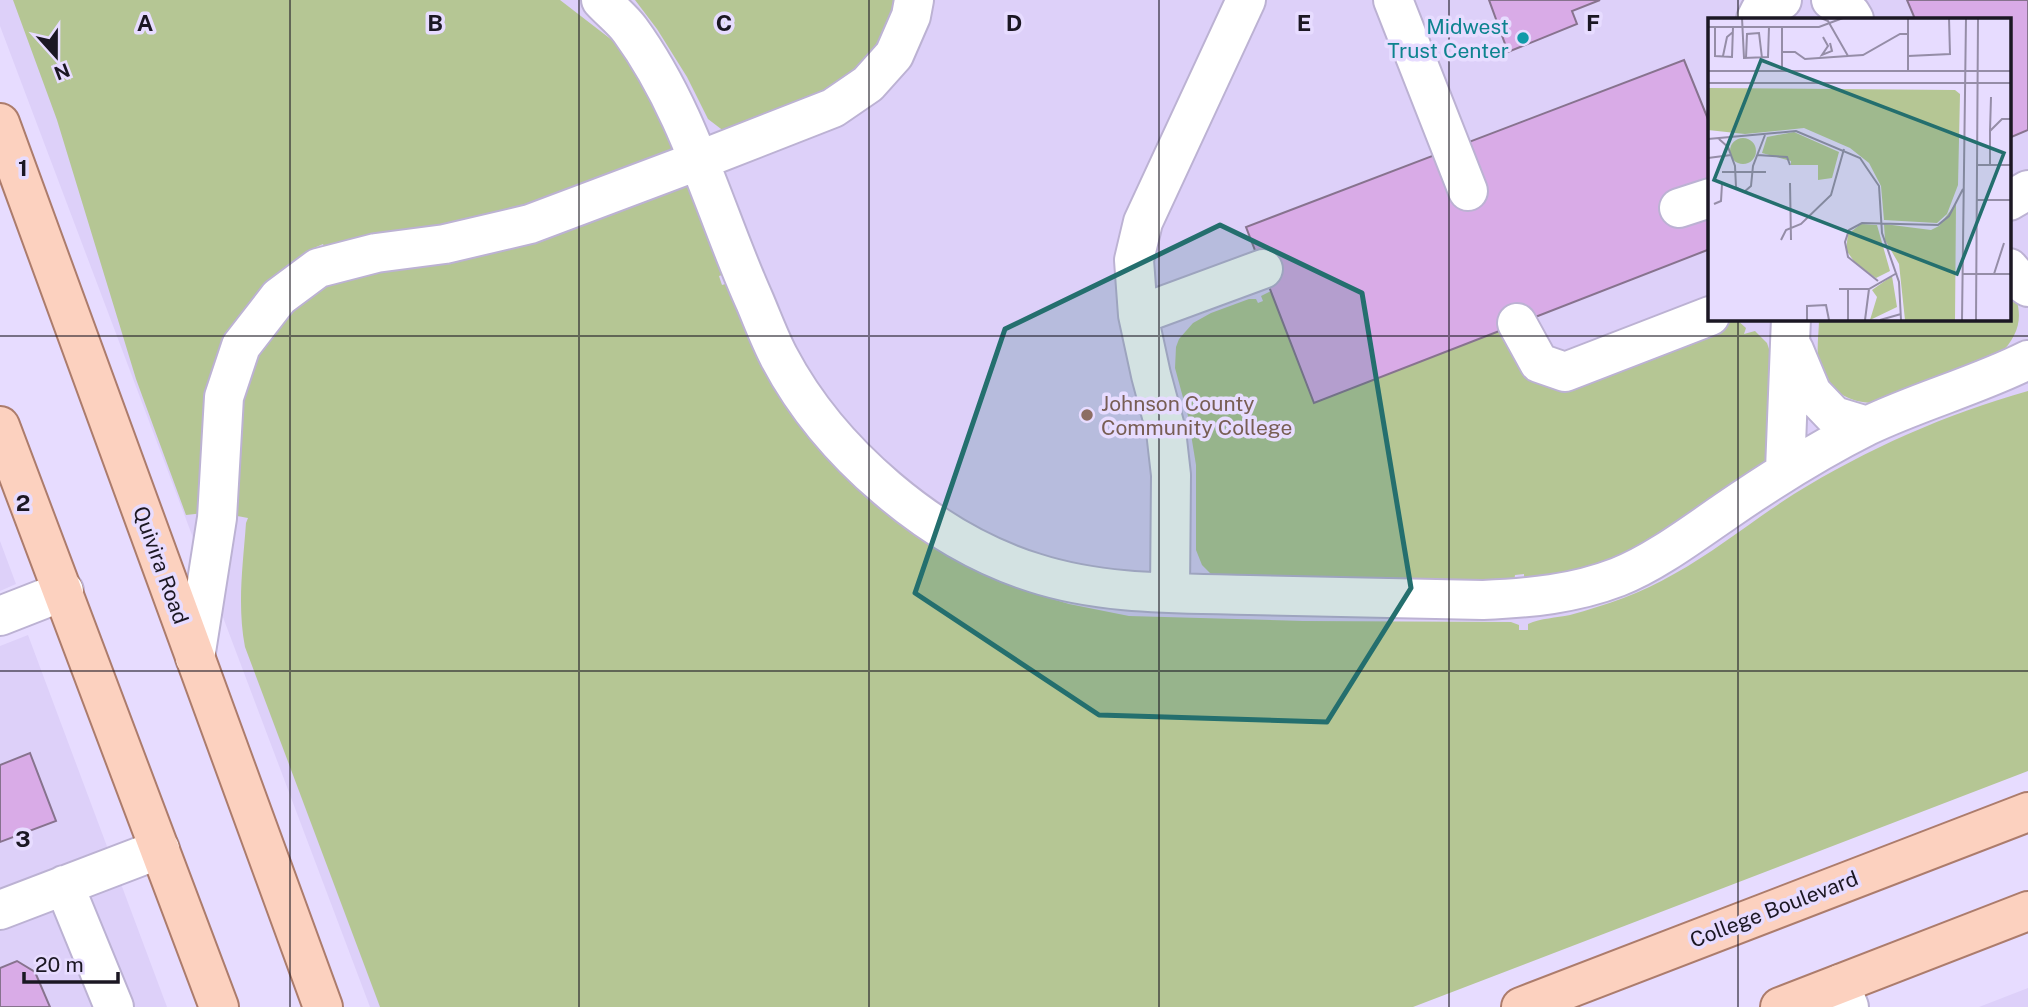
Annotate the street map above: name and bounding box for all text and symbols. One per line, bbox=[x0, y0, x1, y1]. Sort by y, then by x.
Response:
text: A bbox=[137, 9, 154, 36]
text: B bbox=[427, 9, 443, 36]
text: C bbox=[716, 9, 732, 36]
text: D bbox=[1006, 9, 1022, 36]
text: E bbox=[1297, 9, 1311, 36]
text: F bbox=[1586, 9, 1600, 36]
place label: Midwest Trust Center bbox=[1387, 14, 1509, 63]
inset map bbox=[1708, 18, 2010, 320]
north arrow bbox=[21, 21, 91, 91]
marker: Midwest Trust Center bbox=[1515, 30, 1531, 46]
text: N bbox=[51, 59, 73, 85]
text: 1 bbox=[18, 154, 28, 181]
place label: Johnson County Community College bbox=[1101, 391, 1292, 440]
marker: Johnson County Community College bbox=[1079, 407, 1095, 423]
text: 2 bbox=[16, 489, 30, 516]
street label: Quivira Road bbox=[128, 503, 194, 627]
text: 3 bbox=[15, 825, 31, 852]
street label: College Boulevard bbox=[1686, 865, 1862, 953]
scale bar bbox=[24, 940, 119, 984]
text: 20 m bbox=[35, 952, 84, 977]

